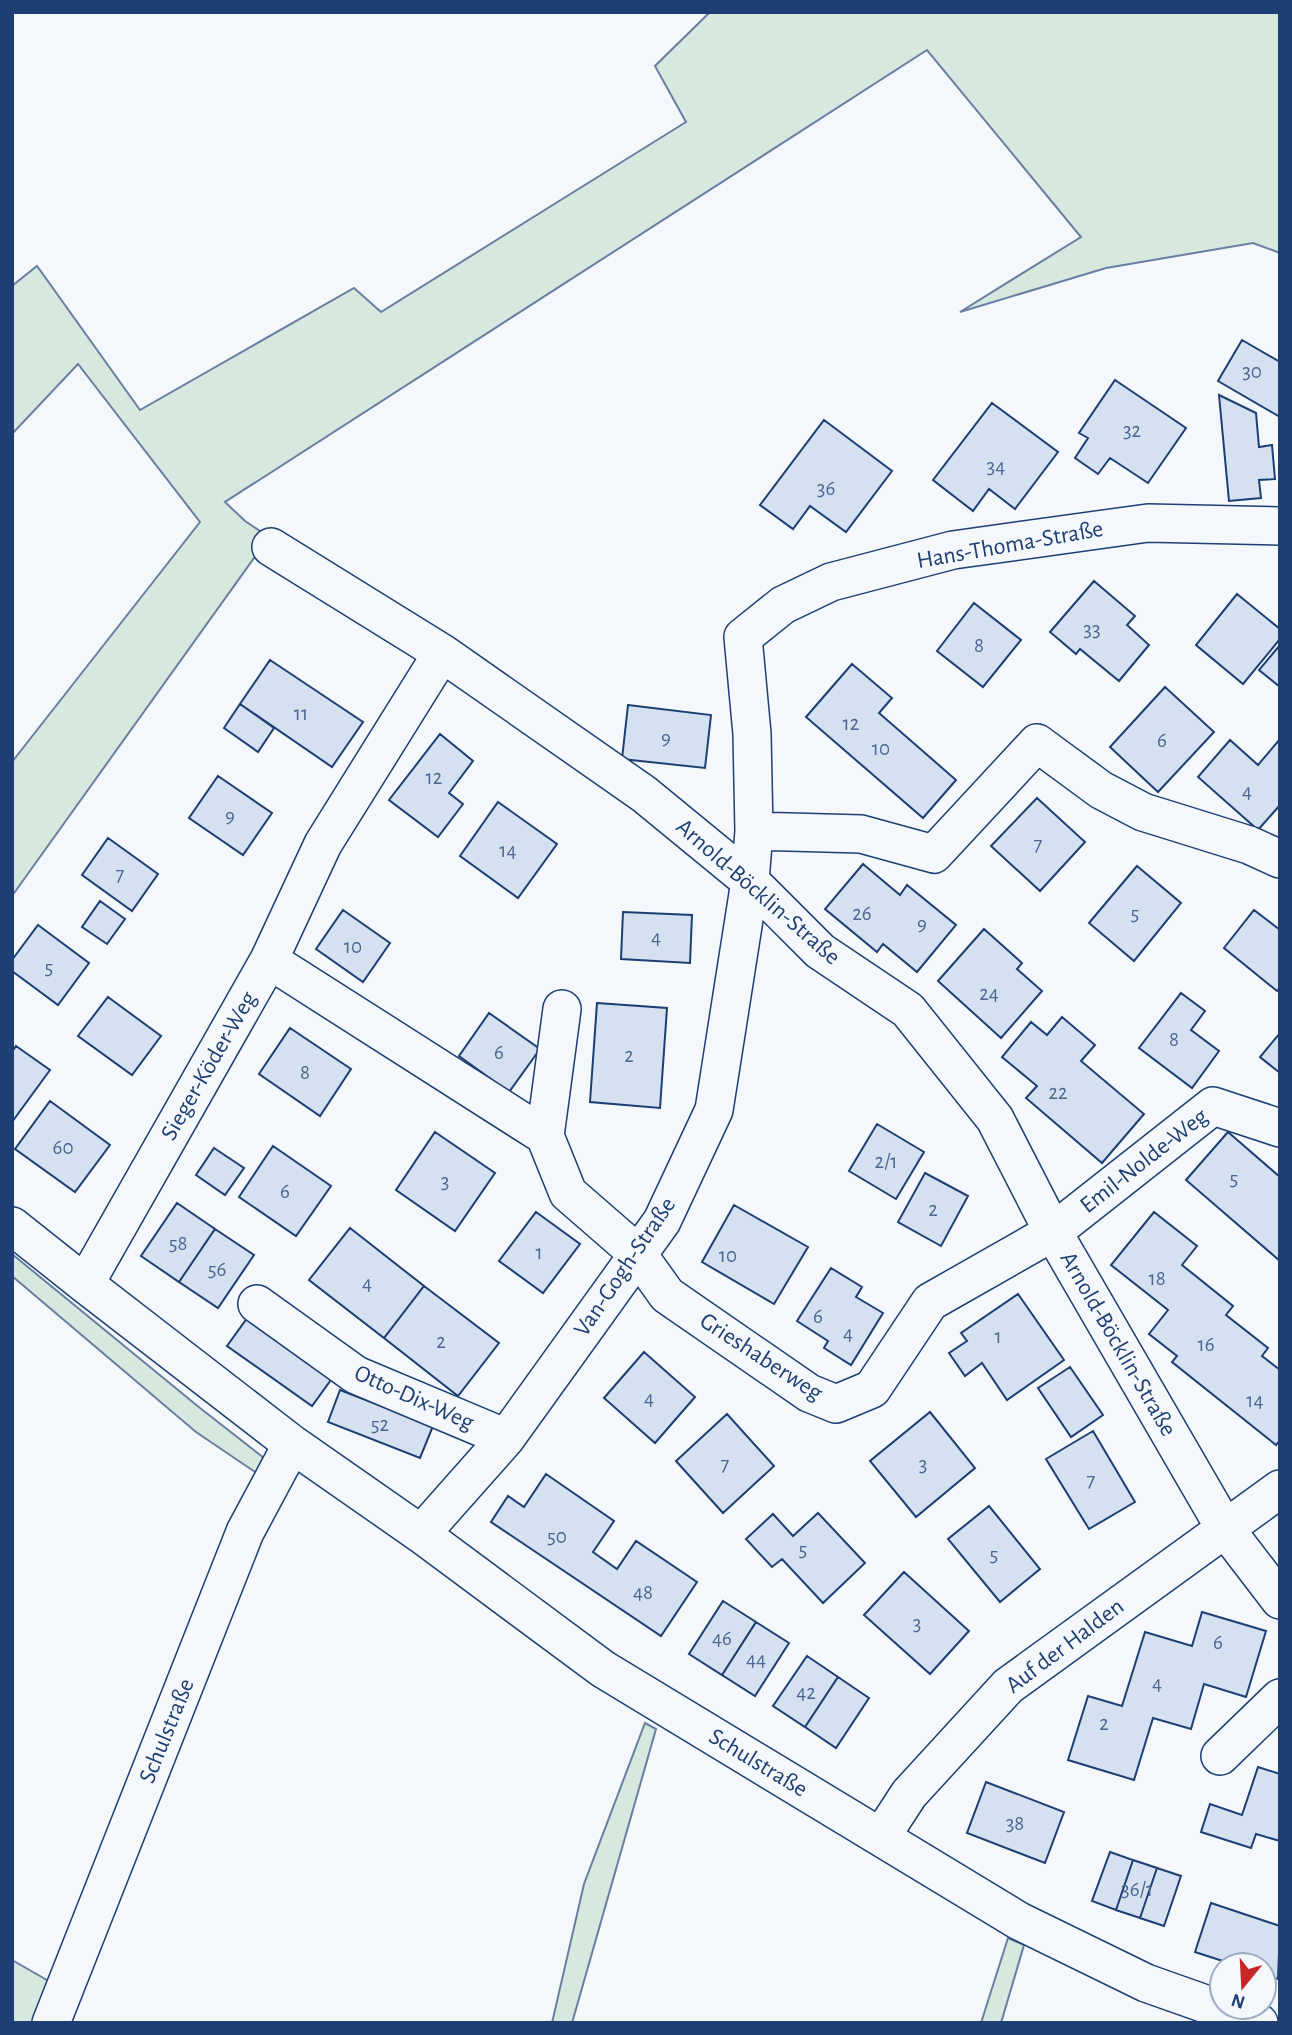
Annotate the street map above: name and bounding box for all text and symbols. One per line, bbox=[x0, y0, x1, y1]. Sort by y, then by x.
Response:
house number: 30 bbox=[1242, 361, 1262, 382]
house number: 32 bbox=[1123, 420, 1141, 441]
house number: 34 bbox=[987, 456, 1005, 477]
house number: 36 bbox=[817, 478, 835, 499]
street label: Hans-Thoma-Straße bbox=[915, 517, 1105, 573]
house number: 33 bbox=[1083, 619, 1101, 640]
house number: 8 bbox=[974, 635, 984, 656]
house number: 11 bbox=[294, 703, 308, 724]
house number: 12 bbox=[843, 713, 859, 734]
house number: 9 bbox=[661, 727, 671, 748]
house number: 6 bbox=[1157, 730, 1167, 751]
house number: 10 bbox=[872, 738, 890, 759]
house number: 12 bbox=[426, 767, 442, 788]
house number: 4 bbox=[1242, 781, 1252, 802]
house number: 9 bbox=[225, 805, 235, 826]
street label: Arnold-Böcklin-Straße bbox=[671, 815, 845, 969]
house number: 7 bbox=[1034, 834, 1043, 855]
house number: 14 bbox=[499, 840, 517, 861]
house number: 7 bbox=[116, 864, 125, 885]
house number: 26 bbox=[852, 903, 872, 924]
house number: 5 bbox=[1131, 903, 1139, 924]
house number: 9 bbox=[917, 913, 927, 934]
house number: 4 bbox=[651, 927, 661, 948]
house number: 10 bbox=[344, 936, 362, 957]
house number: 5 bbox=[45, 957, 53, 978]
house number: 24 bbox=[979, 983, 999, 1004]
street label: Sieger-Köder-Weg bbox=[157, 987, 261, 1144]
house number: 8 bbox=[1169, 1029, 1179, 1050]
house number: 6 bbox=[494, 1042, 504, 1063]
house number: 2 bbox=[624, 1045, 634, 1066]
house number: 8 bbox=[300, 1062, 310, 1083]
house number: 22 bbox=[1048, 1082, 1068, 1103]
street label: Emil-Nolde-Weg bbox=[1076, 1104, 1212, 1218]
house number: 60 bbox=[53, 1137, 73, 1158]
house number: 2/1 bbox=[875, 1151, 897, 1172]
house number: 5 bbox=[1230, 1168, 1238, 1189]
house number: 3 bbox=[441, 1171, 449, 1192]
house number: 6 bbox=[280, 1181, 290, 1202]
street label: Van-Gogh-Straße bbox=[570, 1193, 680, 1341]
house number: 2 bbox=[928, 1199, 938, 1220]
house number: 58 bbox=[169, 1233, 187, 1254]
house number: 1 bbox=[535, 1242, 543, 1263]
house number: 10 bbox=[719, 1245, 737, 1266]
street label: Arnold-Böcklin-Straße bbox=[1055, 1248, 1181, 1440]
house number: 56 bbox=[208, 1259, 226, 1280]
house number: 18 bbox=[1148, 1268, 1166, 1289]
house number: 4 bbox=[362, 1273, 372, 1294]
house number: 6 bbox=[813, 1306, 823, 1327]
street label: Grieshaberweg bbox=[695, 1309, 827, 1406]
house number: 4 bbox=[843, 1323, 853, 1344]
house number: 1 bbox=[994, 1326, 1002, 1347]
house number: 2 bbox=[436, 1331, 446, 1352]
house number: 16 bbox=[1197, 1334, 1215, 1355]
street label: Otto-Dix-Weg bbox=[351, 1361, 478, 1435]
house number: 4 bbox=[644, 1388, 654, 1409]
house number: 14 bbox=[1246, 1390, 1264, 1411]
house number: 52 bbox=[371, 1414, 389, 1435]
house number: 7 bbox=[721, 1454, 730, 1475]
house number: 3 bbox=[919, 1454, 927, 1475]
house number: 7 bbox=[1087, 1470, 1096, 1491]
house number: 50 bbox=[547, 1526, 567, 1547]
house number: 5 bbox=[799, 1539, 807, 1560]
house number: 5 bbox=[990, 1544, 998, 1565]
house number: 48 bbox=[633, 1582, 653, 1603]
street label: Auf der Halden bbox=[1002, 1594, 1128, 1698]
house number: 3 bbox=[913, 1613, 921, 1634]
house number: 46 bbox=[712, 1628, 732, 1649]
house number: 6 bbox=[1213, 1632, 1223, 1653]
house number: 44 bbox=[746, 1649, 766, 1670]
house number: 4 bbox=[1152, 1673, 1162, 1694]
street label: Schulstraße bbox=[135, 1675, 199, 1787]
house number: 42 bbox=[796, 1682, 816, 1703]
house number: 2 bbox=[1099, 1713, 1109, 1734]
street label: Schulstraße bbox=[705, 1724, 811, 1802]
house number: 38 bbox=[1006, 1813, 1024, 1834]
house number: 36/1 bbox=[1121, 1879, 1153, 1900]
north arrow bbox=[1208, 1951, 1278, 2021]
text: N bbox=[1229, 1990, 1247, 2012]

